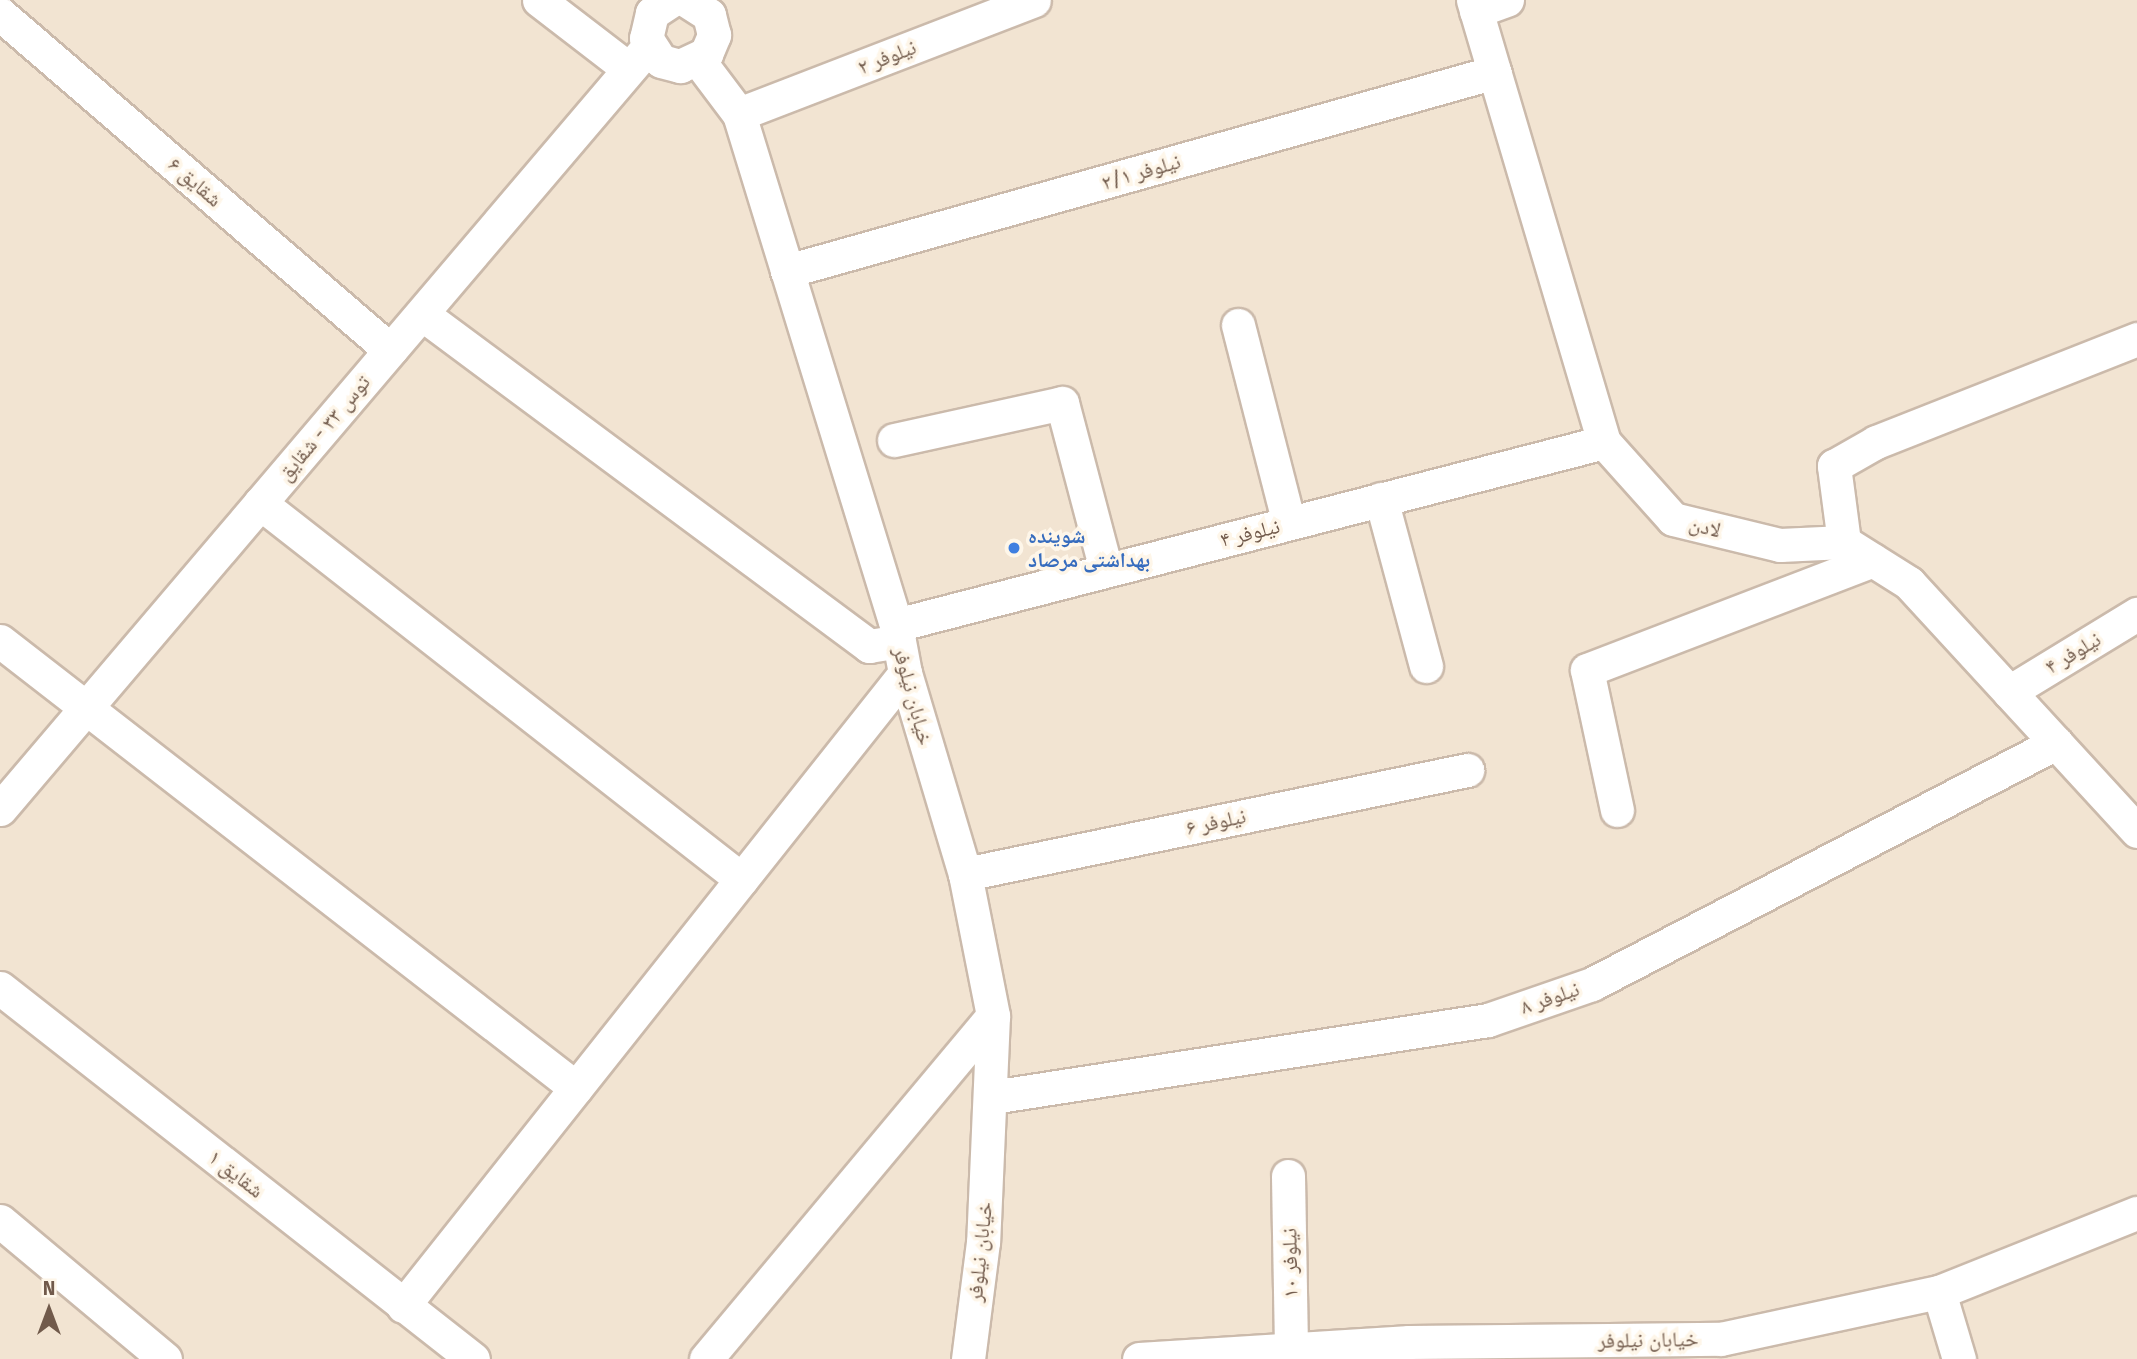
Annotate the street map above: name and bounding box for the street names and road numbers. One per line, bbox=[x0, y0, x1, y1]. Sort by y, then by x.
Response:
street label: نیلوفر ۲ bbox=[854, 34, 920, 80]
street label: نیلوفر ۲/۱ bbox=[1099, 149, 1183, 195]
street label: شقایق ۶ bbox=[163, 152, 227, 212]
street label: توس ۳۳ - شقایق bbox=[272, 370, 376, 486]
street label: لادن bbox=[1686, 511, 1724, 543]
street label: نیلوفر ۴ bbox=[1218, 513, 1282, 553]
street label: نیلوفر ۴ bbox=[2041, 627, 2105, 679]
street label: خیابان نیلوفر bbox=[888, 644, 938, 748]
street label: نیلوفر ۶ bbox=[1184, 803, 1248, 841]
street label: نیلوفر ۸ bbox=[1517, 976, 1583, 1020]
street label: شقایق ۱ bbox=[203, 1145, 269, 1203]
street label: خیابان نیلوفر bbox=[962, 1201, 998, 1303]
street label: نیلوفر ۱۰ bbox=[1277, 1228, 1303, 1298]
street label: خیابان نیلوفر bbox=[1597, 1327, 1699, 1353]

